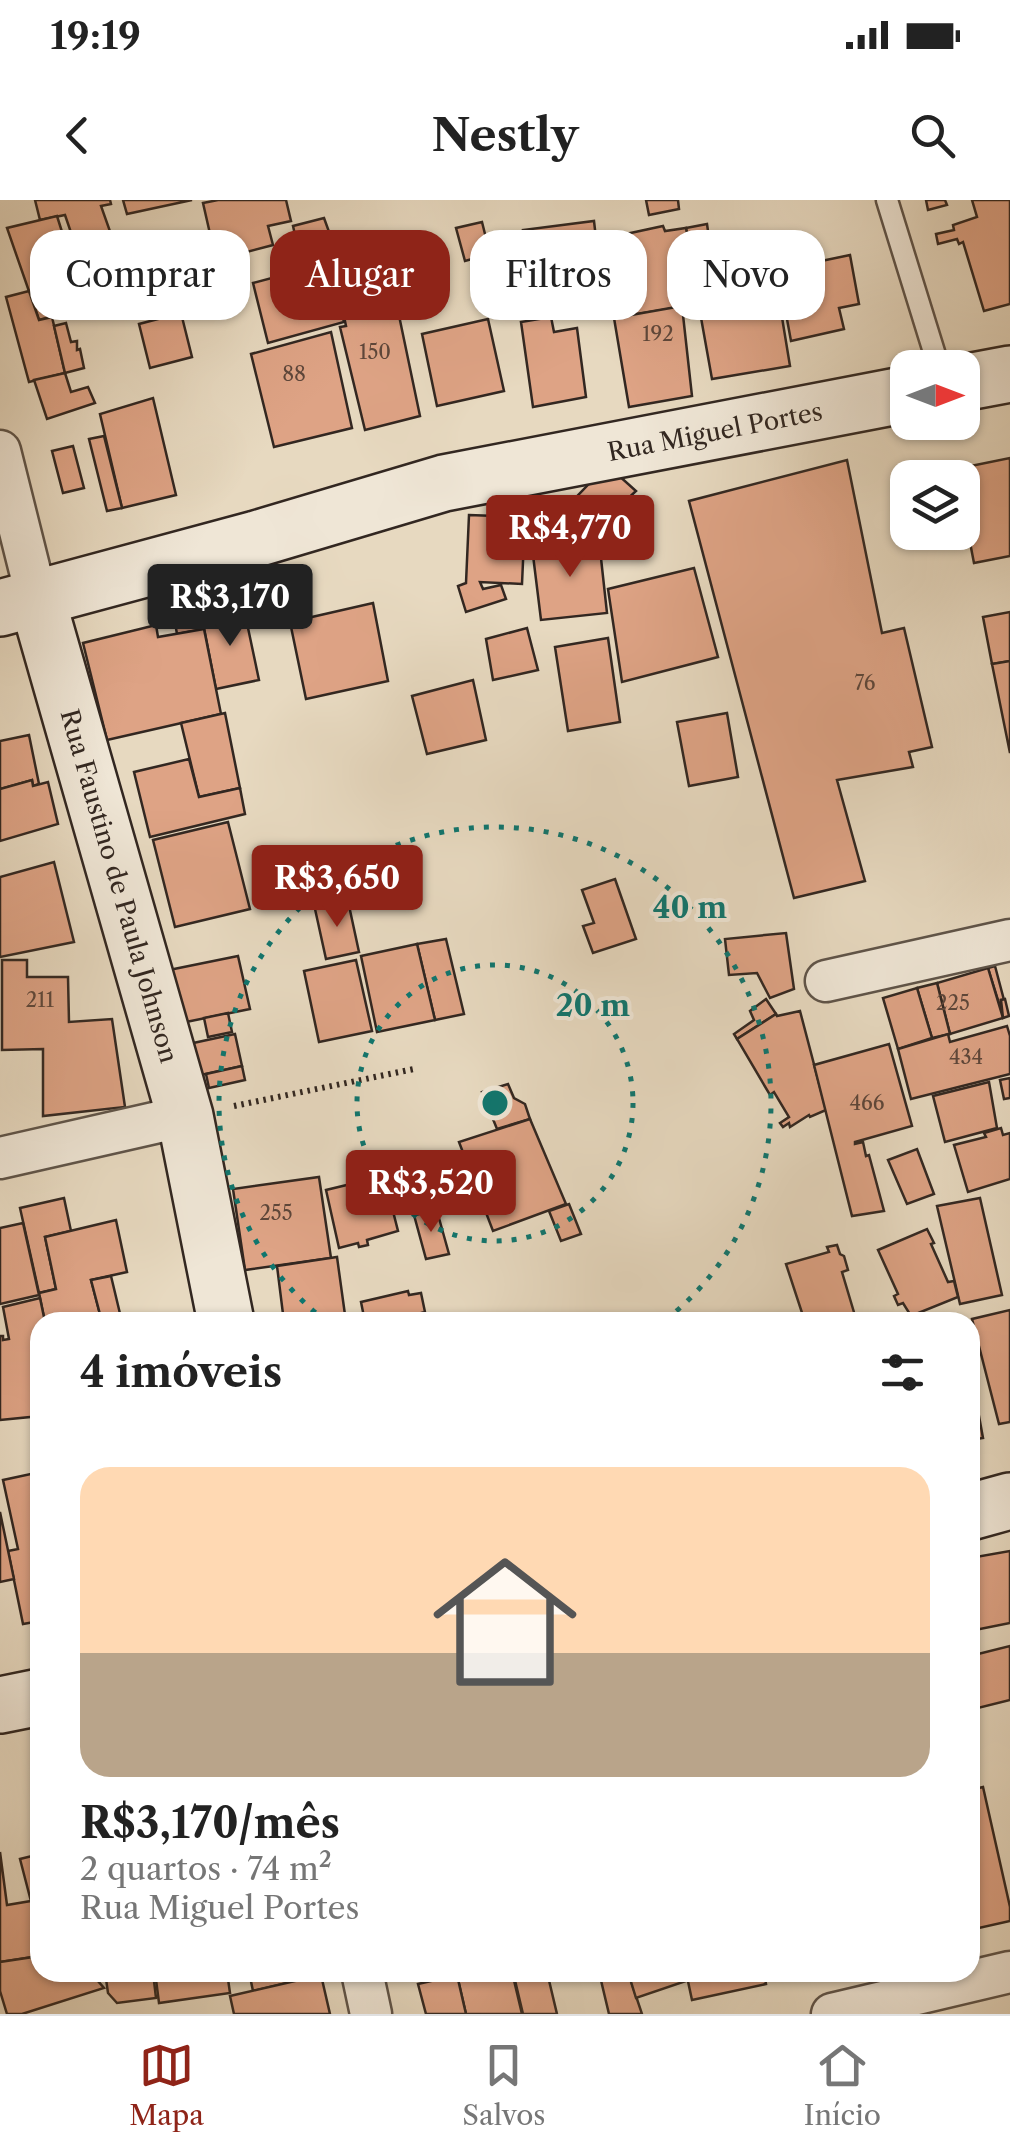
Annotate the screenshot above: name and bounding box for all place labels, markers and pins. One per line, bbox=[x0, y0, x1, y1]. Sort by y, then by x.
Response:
pin: R$4,770 bbox=[478, 495, 662, 580]
pin: R$3,170 bbox=[138, 564, 322, 649]
pin: R$3,650 bbox=[245, 845, 429, 930]
centre of rings bbox=[477, 1085, 513, 1121]
pin: R$3,520 bbox=[339, 1150, 523, 1235]

